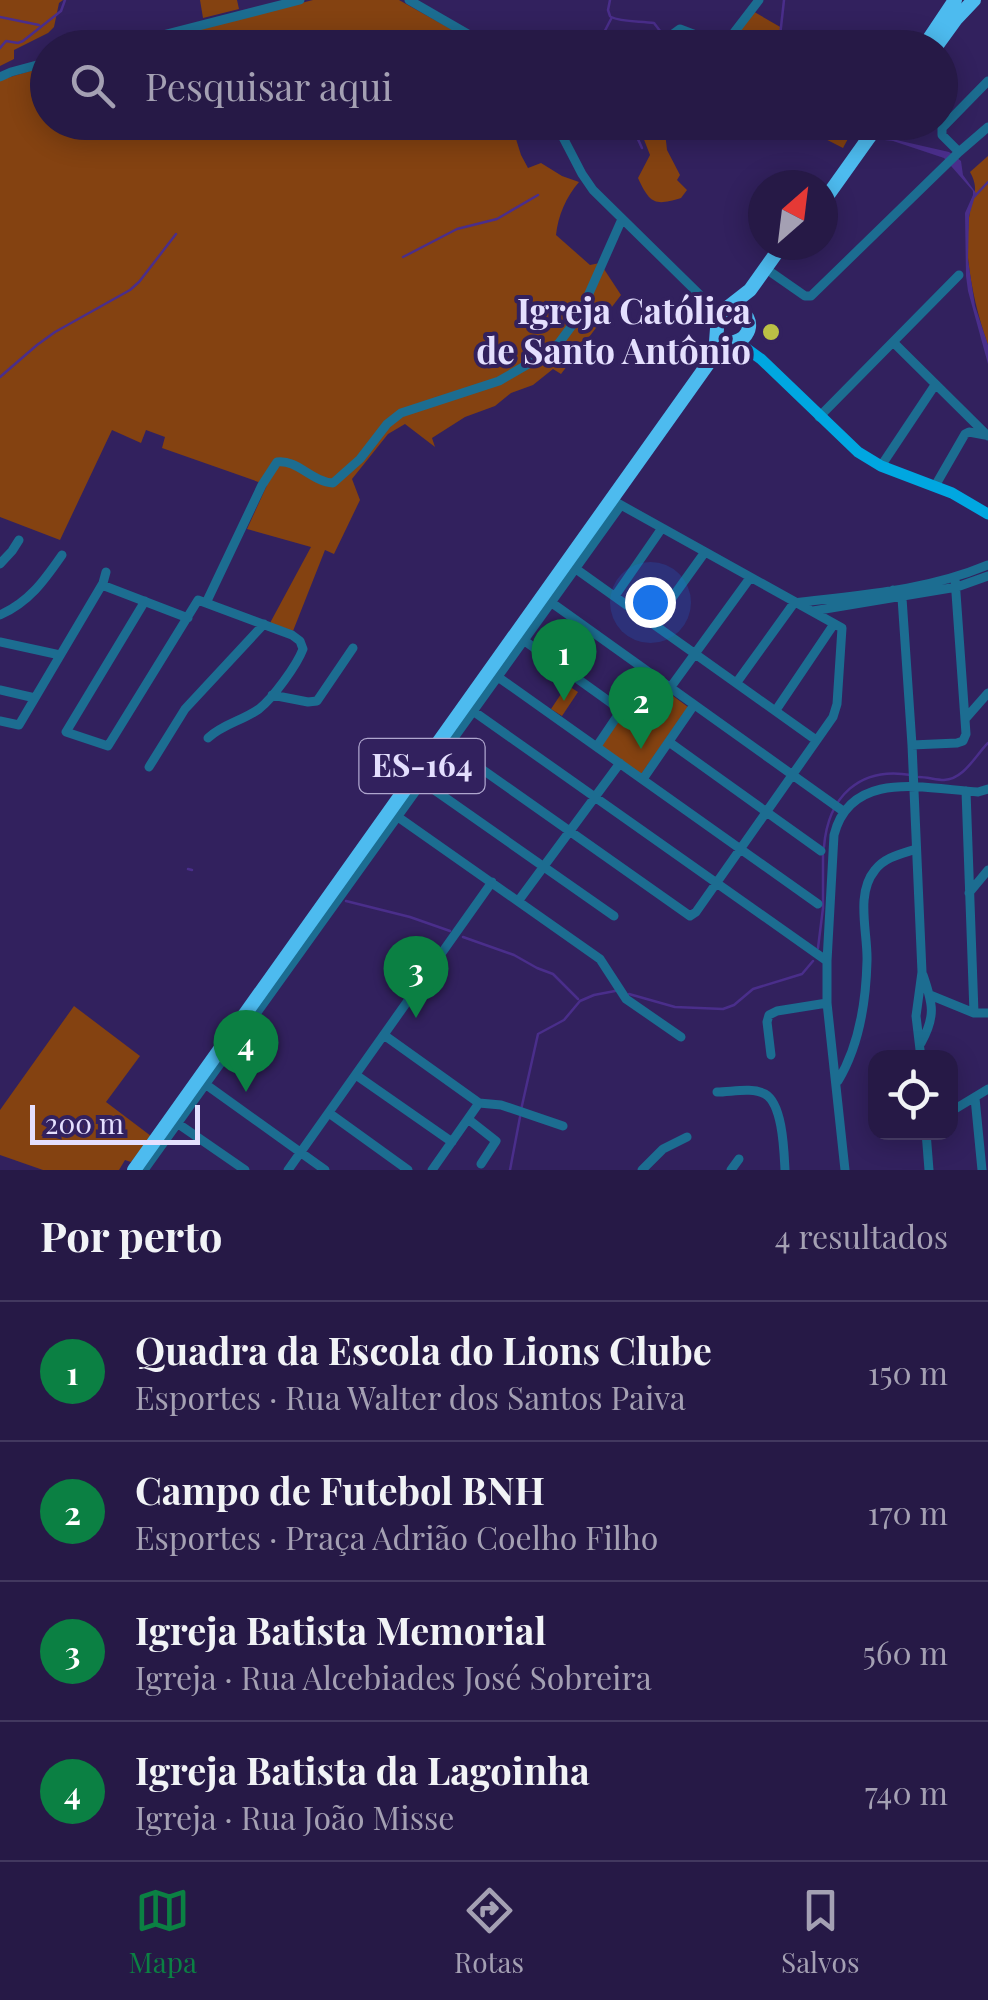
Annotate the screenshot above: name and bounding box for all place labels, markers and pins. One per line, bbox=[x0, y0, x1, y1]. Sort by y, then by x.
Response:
place label: Igreja Católica de Santo Antônio bbox=[476, 286, 751, 373]
marker: Igreja Católica de Santo Antônio bbox=[760, 321, 782, 343]
pin: 1 bbox=[532, 618, 596, 701]
pin: 2 bbox=[608, 666, 674, 749]
pin: 3 bbox=[384, 936, 448, 1018]
pin: 4 bbox=[214, 1010, 278, 1092]

